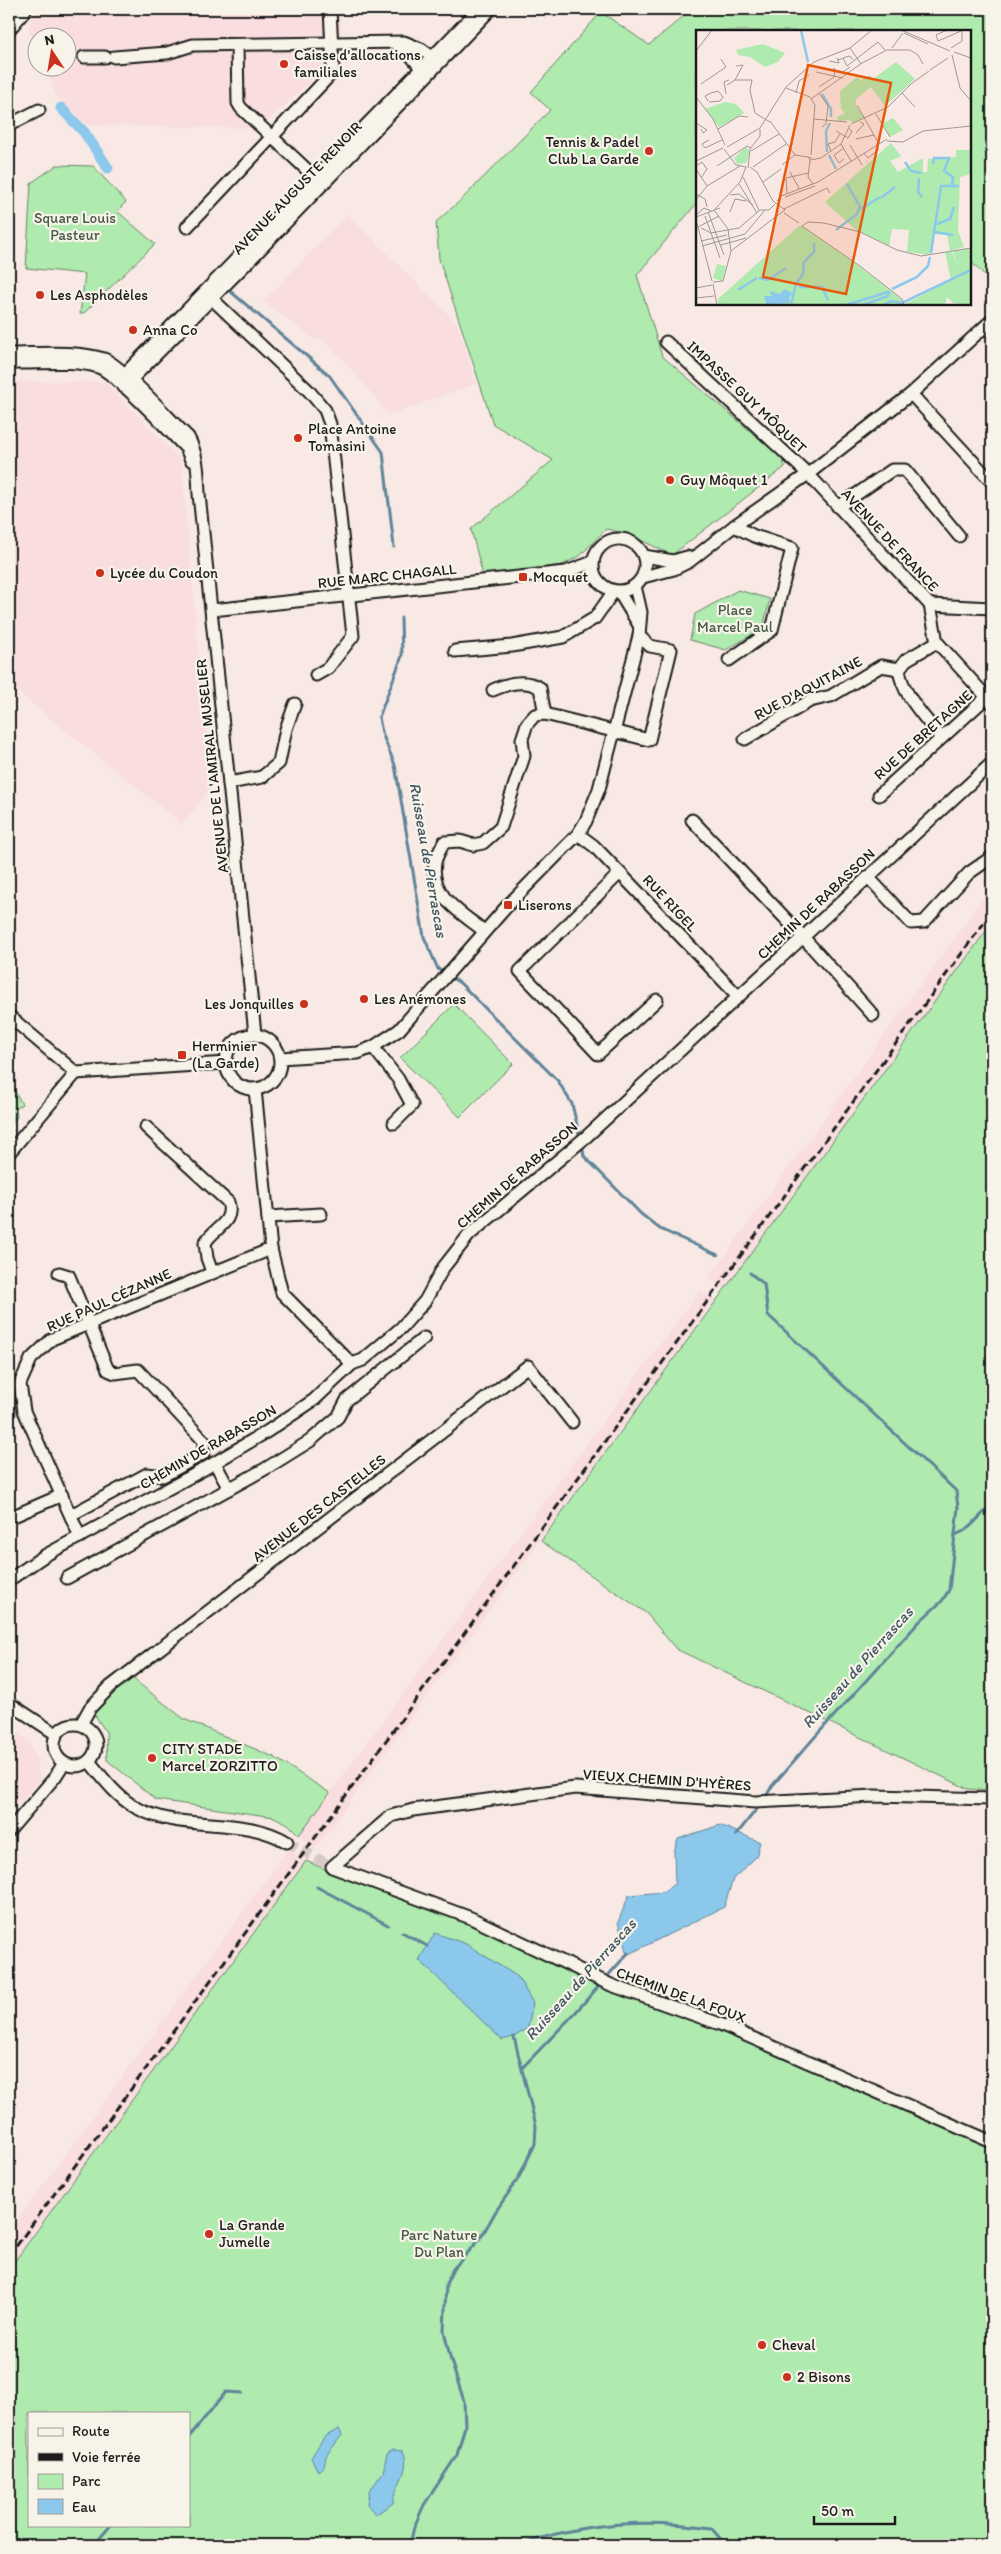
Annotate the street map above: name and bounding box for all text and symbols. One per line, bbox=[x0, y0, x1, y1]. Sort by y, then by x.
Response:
north arrow bbox=[28, 28, 78, 78]
text: N bbox=[43, 30, 56, 49]
inset map bbox=[696, 30, 971, 305]
place label: Caisse d'allocations familiales bbox=[294, 46, 421, 81]
marker: Caisse d'allocations familiales bbox=[278, 58, 290, 70]
street label: AVENUE AUGUSTE RENOIR bbox=[229, 117, 366, 258]
place label: Tennis & Padel Club La Garde bbox=[545, 133, 640, 168]
marker: Tennis & Padel Club La Garde bbox=[643, 145, 655, 157]
park label: Square Louis Pasteur bbox=[34, 209, 116, 244]
place label: Les Asphodèles bbox=[50, 286, 148, 304]
marker: Les Asphodèles bbox=[34, 289, 46, 301]
place label: Anna Co bbox=[143, 321, 198, 339]
marker: Anna Co bbox=[127, 324, 139, 336]
street label: IMPASSE GUY MÔQUET bbox=[684, 337, 811, 457]
place label: Place Antoine Tomasini bbox=[308, 420, 396, 455]
marker: Place Antoine Tomasini bbox=[292, 432, 304, 444]
place label: Guy Môquet 1 bbox=[680, 471, 768, 489]
marker: Guy Môquet 1 bbox=[664, 474, 676, 486]
street label: AVENUE DE FRANCE bbox=[838, 485, 942, 595]
street label: RUE MARC CHAGALL bbox=[317, 560, 458, 592]
place label: Lycée du Coudon bbox=[110, 564, 218, 582]
marker: Lycée du Coudon bbox=[94, 567, 106, 579]
place label: Mocquet bbox=[533, 568, 589, 586]
marker: Mocquet bbox=[517, 571, 529, 583]
park label: Place Marcel Paul bbox=[697, 601, 774, 636]
street label: RUE D'AQUITAINE bbox=[751, 652, 865, 724]
street label: AVENUE DE L'AMIRAL MUSELIER bbox=[192, 657, 232, 874]
street label: RUE DE BRETAGNE bbox=[870, 686, 976, 784]
water label: Ruisseau de Pierrascas bbox=[406, 781, 452, 940]
street label: CHEMIN DE RABASSON bbox=[753, 845, 879, 963]
street label: RUE RIGEL bbox=[639, 871, 701, 936]
place label: Liserons bbox=[518, 896, 572, 914]
marker: Liserons bbox=[502, 899, 514, 911]
place label: Les Anémones bbox=[374, 990, 466, 1008]
marker: Les Anémones bbox=[358, 993, 370, 1005]
place label: Les Jonquilles bbox=[204, 995, 294, 1013]
marker: Les Jonquilles bbox=[298, 998, 310, 1010]
place label: Herminier (La Garde) bbox=[192, 1037, 260, 1072]
marker: Herminier (La Garde) bbox=[176, 1049, 188, 1061]
street label: CHEMIN DE RABASSON bbox=[453, 1118, 581, 1232]
street label: RUE PAUL CÉZANNE bbox=[44, 1264, 174, 1336]
street label: CHEMIN DE RABASSON bbox=[137, 1401, 279, 1493]
street label: AVENUE DES CASTELLES bbox=[249, 1450, 389, 1566]
water label: Ruisseau de Pierrascas bbox=[798, 1602, 918, 1732]
place label: CITY STADE Marcel ZORZITTO bbox=[162, 1740, 278, 1775]
marker: CITY STADE Marcel ZORZITTO bbox=[146, 1752, 158, 1764]
street label: VIEUX CHEMIN D'HYÈRES bbox=[582, 1765, 752, 1795]
water label: Ruisseau de Pierrascas bbox=[521, 1914, 641, 2044]
street label: CHEMIN DE LA FOUX bbox=[614, 1963, 748, 2027]
place label: La Grande Jumelle bbox=[219, 2216, 285, 2251]
park label: Parc Nature Du Plan bbox=[401, 2226, 477, 2261]
marker: La Grande Jumelle bbox=[203, 2228, 215, 2240]
place label: Cheval bbox=[772, 2336, 816, 2354]
marker: Cheval bbox=[756, 2339, 768, 2351]
place label: 2 Bisons bbox=[797, 2368, 851, 2386]
marker: 2 Bisons bbox=[781, 2371, 793, 2383]
legend bbox=[28, 2412, 190, 2526]
text: Route bbox=[72, 2422, 110, 2440]
text: Voie ferrée bbox=[72, 2448, 141, 2466]
text: Parc bbox=[72, 2472, 101, 2490]
scale bar bbox=[814, 2494, 895, 2526]
text: Eau bbox=[72, 2498, 96, 2516]
text: 50 m bbox=[821, 2502, 854, 2520]

